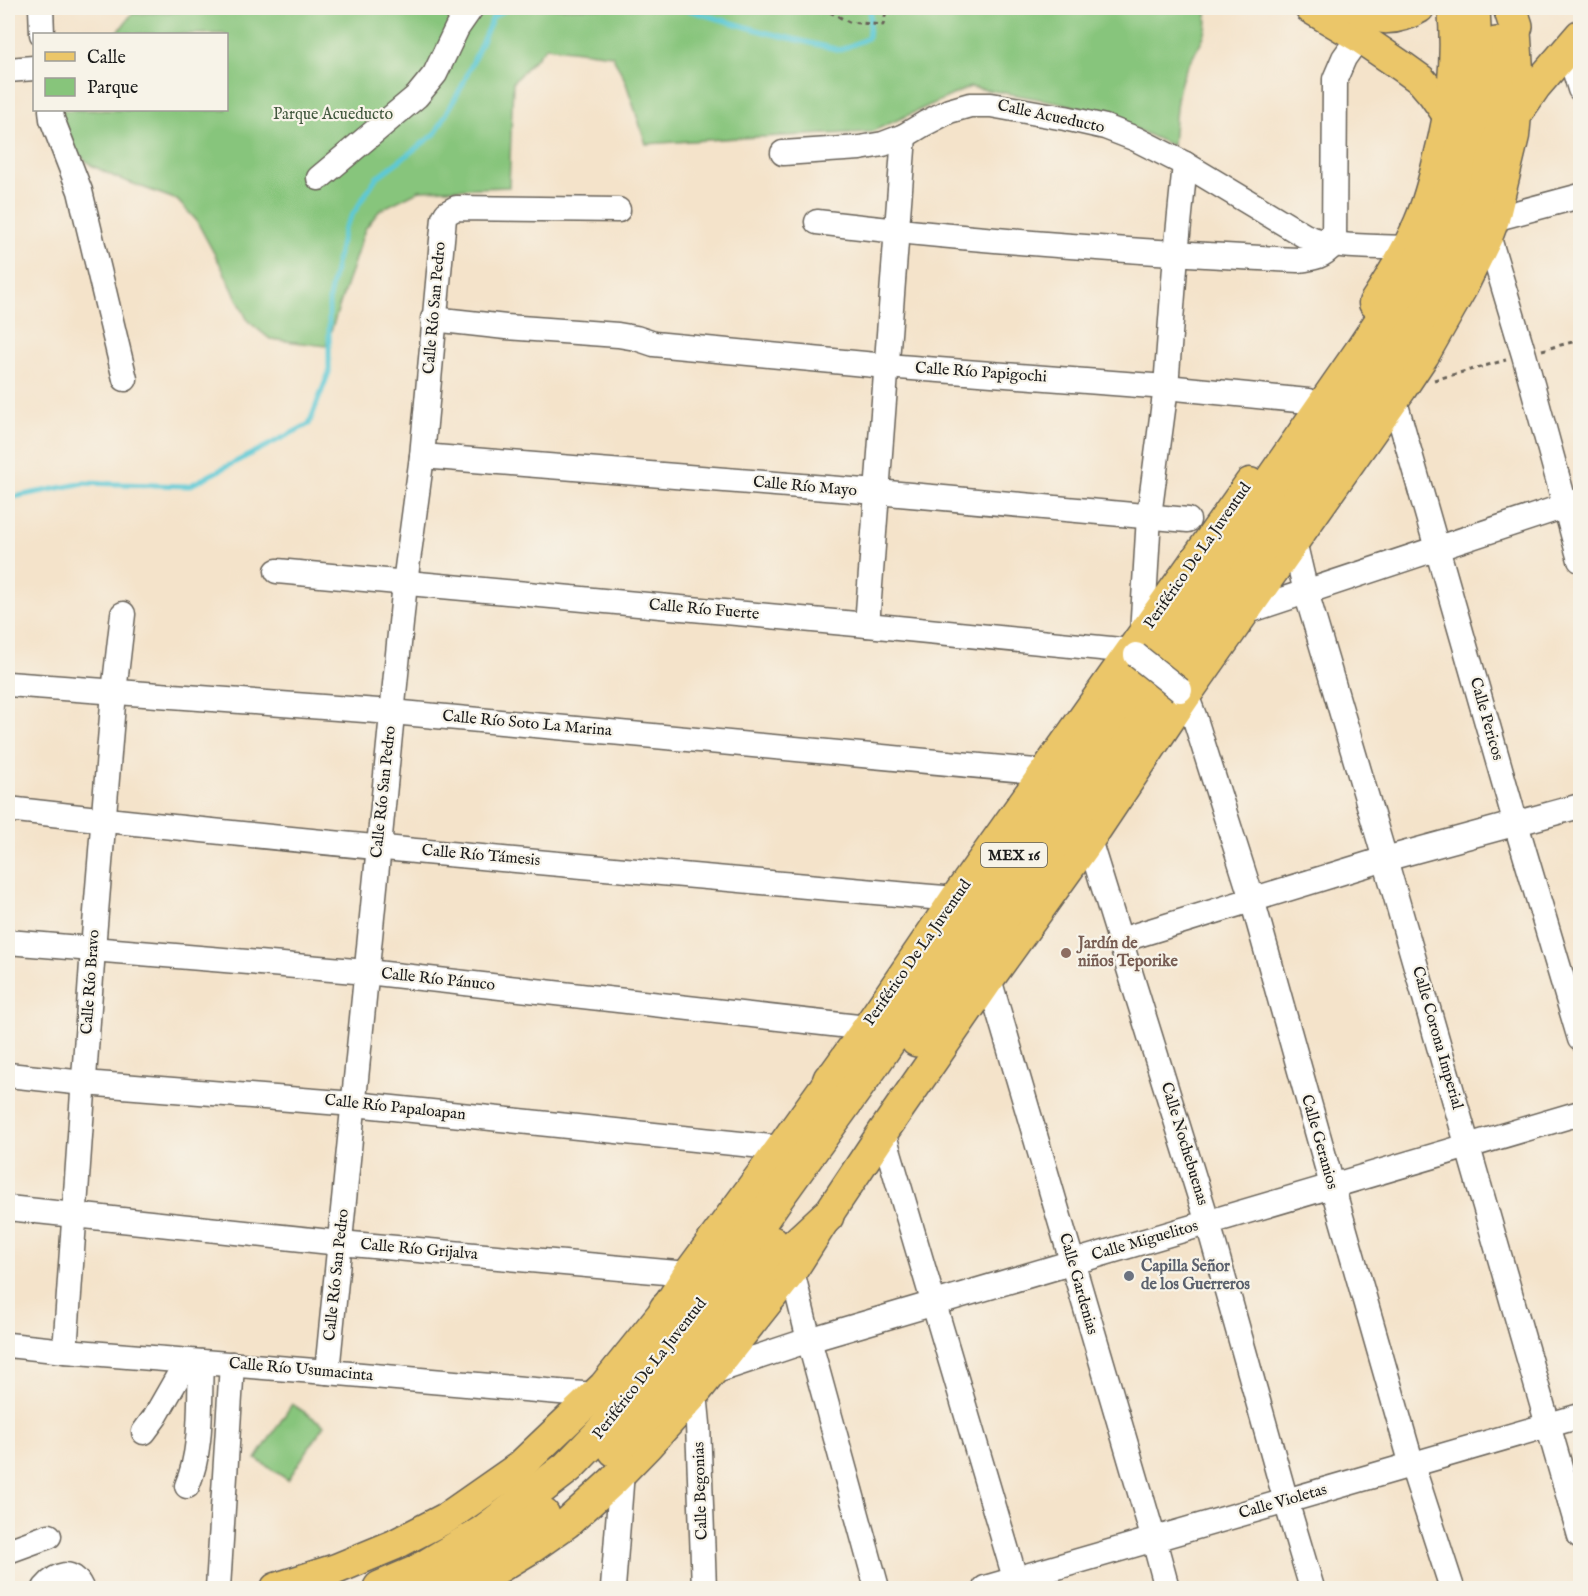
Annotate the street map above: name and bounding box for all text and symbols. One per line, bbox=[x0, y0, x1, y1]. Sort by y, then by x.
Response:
legend bbox=[33, 33, 228, 111]
text: Calle bbox=[87, 47, 126, 70]
text: Parque bbox=[87, 77, 138, 100]
street label: Calle Acueducto bbox=[996, 96, 1107, 138]
park label: Parque Acueducto bbox=[273, 105, 393, 125]
street label: Calle Río San Pedro bbox=[419, 241, 451, 375]
street label: Calle Río Papigochi bbox=[914, 358, 1048, 388]
street label: Calle Río Mayo bbox=[752, 472, 858, 502]
street label: Periférico De La Juventud bbox=[1140, 479, 1256, 633]
street label: Calle Río Fuerte bbox=[648, 595, 760, 625]
street label: Calle Pericos bbox=[1465, 675, 1507, 763]
street label: Calle Río Soto La Marina bbox=[441, 707, 613, 741]
street label: Calle Río San Pedro bbox=[367, 725, 401, 859]
street label: Calle Río Támesis bbox=[421, 841, 542, 871]
road number: MEX 16 bbox=[981, 843, 1047, 867]
street label: Periférico De La Juventud bbox=[860, 876, 976, 1030]
street label: Calle Río Bravo bbox=[77, 929, 105, 1035]
place label: Jardín de niños Teporike bbox=[1076, 934, 1179, 972]
marker: Jardín de niños Teporike bbox=[1059, 946, 1073, 960]
street label: Calle Río Pánuco bbox=[380, 964, 496, 996]
street label: Calle Corona Imperial bbox=[1407, 964, 1467, 1112]
street label: Calle Nochebuenas bbox=[1156, 1080, 1212, 1208]
street label: Calle Río Papaloapan bbox=[323, 1091, 467, 1125]
street label: Calle Geranios bbox=[1296, 1092, 1342, 1192]
street label: Calle Río San Pedro bbox=[320, 1208, 354, 1342]
street label: Calle Miguelitos bbox=[1089, 1216, 1201, 1266]
street label: Calle Gardenias bbox=[1054, 1231, 1102, 1337]
street label: Calle Río Grijalva bbox=[359, 1235, 479, 1265]
place label: Capilla Señor de los Guerreros bbox=[1141, 1257, 1250, 1295]
marker: Capilla Señor de los Guerreros bbox=[1122, 1269, 1136, 1283]
street label: Periférico De La Juventud bbox=[589, 1294, 712, 1444]
street label: Calle Río Usumacinta bbox=[228, 1354, 374, 1386]
street label: Calle Begonias bbox=[689, 1441, 713, 1540]
street label: Calle Violetas bbox=[1237, 1480, 1330, 1524]

